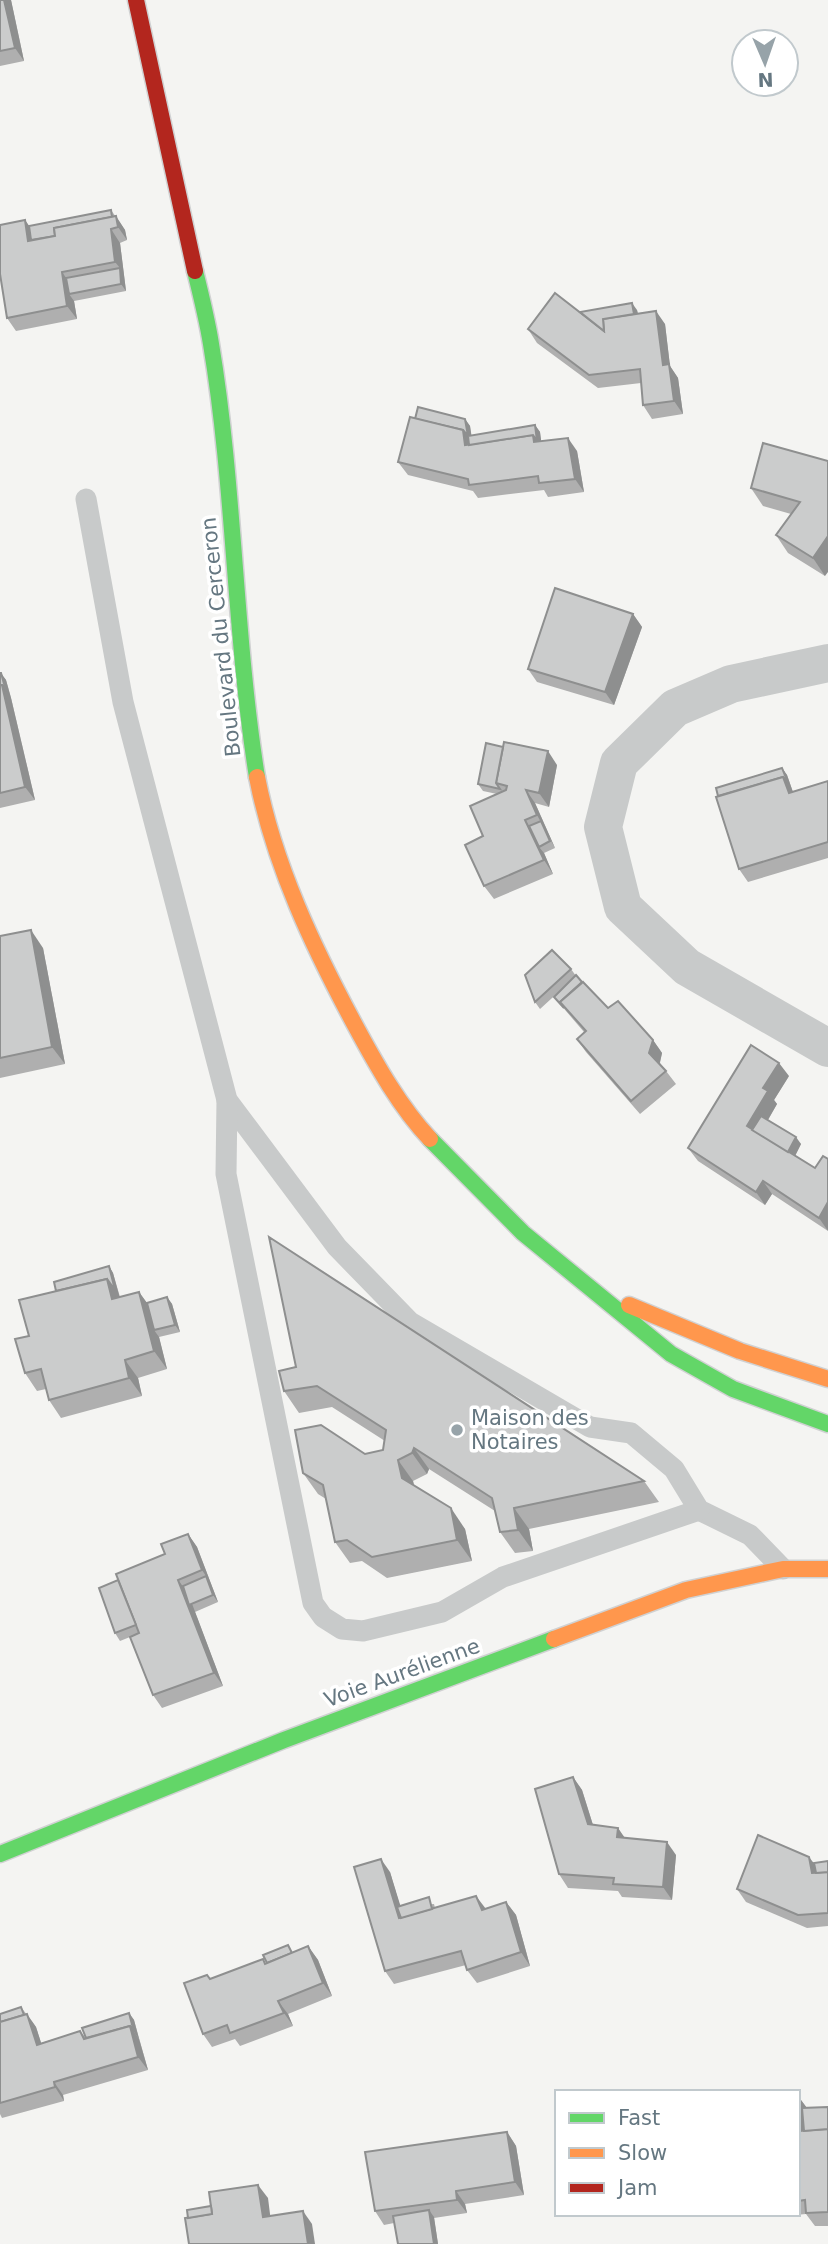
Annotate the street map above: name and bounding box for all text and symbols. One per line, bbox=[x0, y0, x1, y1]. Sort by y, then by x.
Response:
north arrow bbox=[730, 28, 800, 98]
text: N bbox=[757, 69, 774, 91]
street label: Boulevard du Cerceron bbox=[196, 516, 246, 758]
place label: Maison des Notaires bbox=[471, 1406, 589, 1454]
marker: Maison des Notaires bbox=[449, 1422, 465, 1438]
street label: Voie Aurélienne bbox=[321, 1634, 483, 1712]
legend bbox=[555, 2090, 800, 2216]
text: Fast bbox=[618, 2106, 660, 2130]
text: Slow bbox=[618, 2141, 667, 2165]
text: Jam bbox=[616, 2176, 658, 2200]

